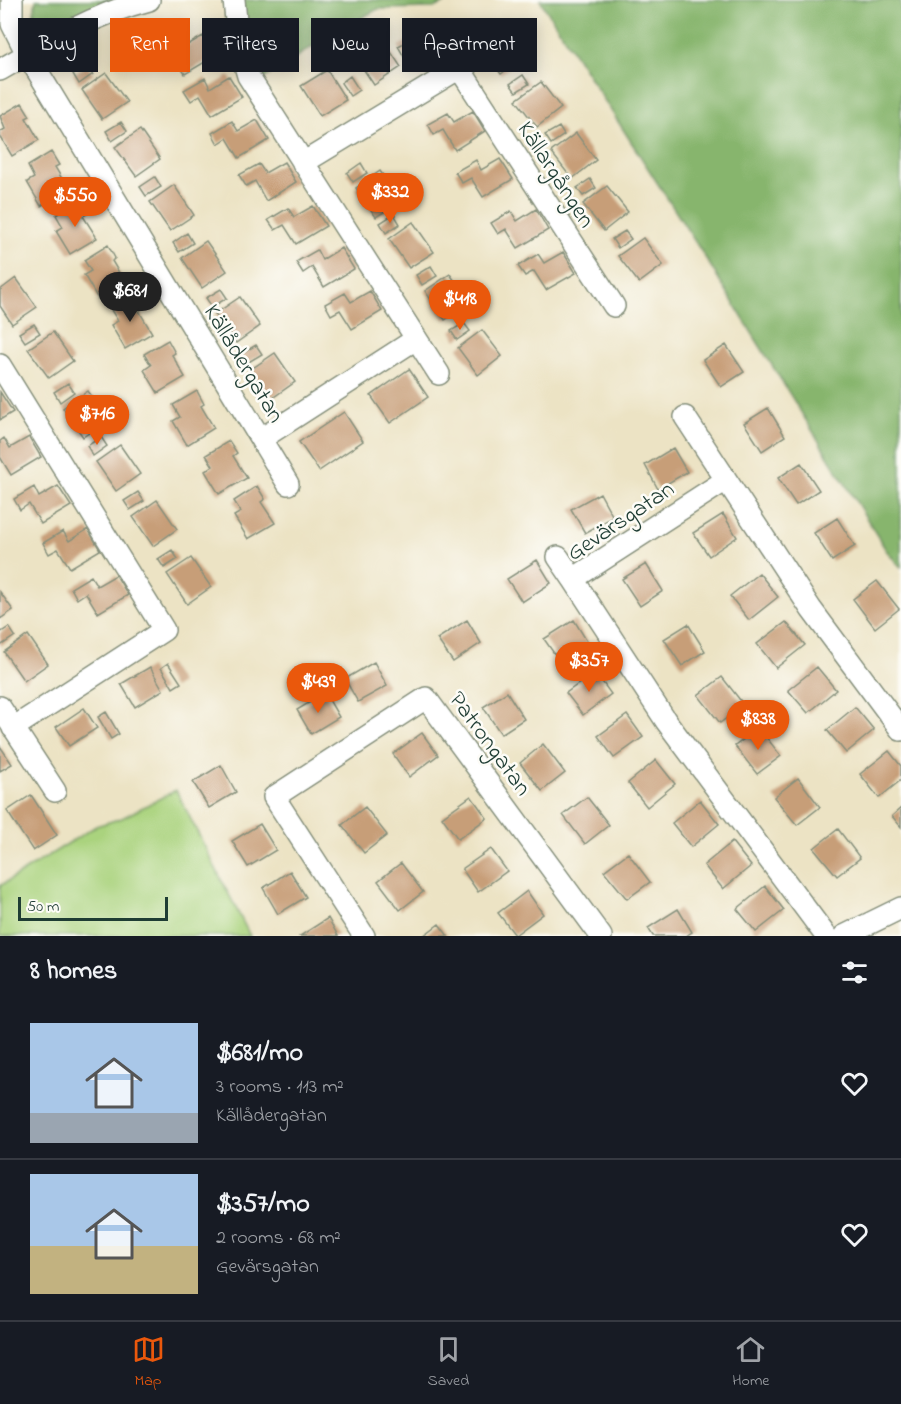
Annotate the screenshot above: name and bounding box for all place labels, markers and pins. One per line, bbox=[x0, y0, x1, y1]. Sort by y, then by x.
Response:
pin: $332 bbox=[354, 173, 426, 224]
pin: $550 bbox=[39, 177, 111, 228]
pin: $681 bbox=[94, 272, 166, 323]
pin: $418 bbox=[424, 280, 496, 331]
pin: $716 bbox=[61, 395, 133, 446]
pin: $357 bbox=[553, 642, 625, 693]
pin: $439 bbox=[282, 663, 354, 714]
pin: $838 bbox=[722, 700, 794, 751]

